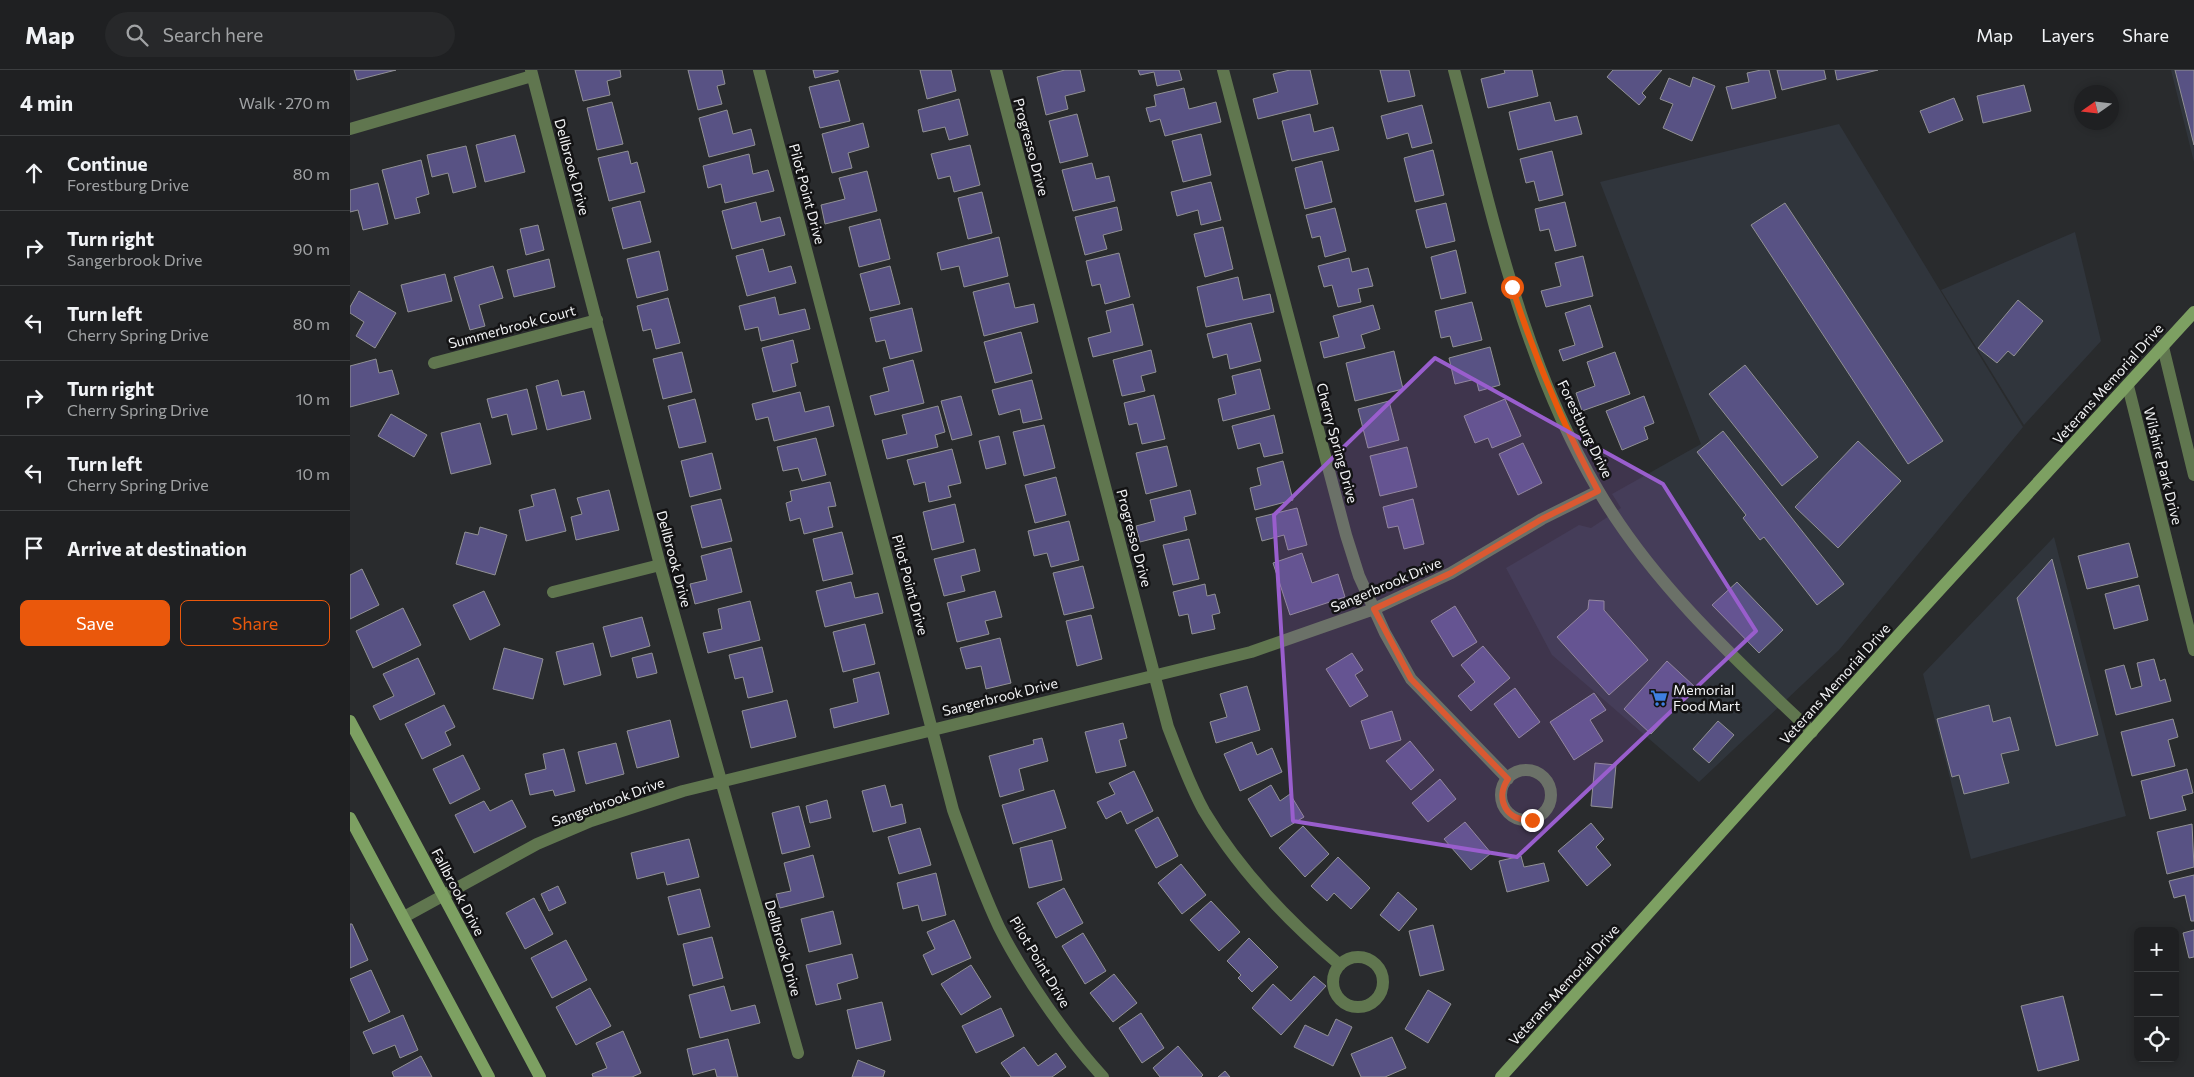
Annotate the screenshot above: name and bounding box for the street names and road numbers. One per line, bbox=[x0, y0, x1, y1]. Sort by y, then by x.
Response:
street label: Progresso Drive bbox=[1010, 96, 1053, 198]
street label: Dellbrook Drive bbox=[551, 117, 594, 217]
street label: Pilot Point Drive bbox=[786, 142, 829, 246]
street label: Summerbrook Court bbox=[446, 301, 578, 352]
street label: Veterans Memorial Drive bbox=[2049, 320, 2166, 448]
street label: Forestburg Drive bbox=[1554, 377, 1616, 480]
street label: Cherry Spring Drive bbox=[1313, 381, 1362, 505]
street label: Wilshire Park Drive bbox=[2141, 405, 2186, 526]
street label: Progresso Drive bbox=[1113, 487, 1156, 589]
street label: Dellbrook Drive bbox=[653, 509, 696, 609]
street label: Pilot Point Drive bbox=[889, 533, 932, 637]
street label: Sangerbrook Drive bbox=[1328, 554, 1444, 616]
street label: Veterans Memorial Drive bbox=[1776, 620, 1893, 748]
street label: Sangerbrook Drive bbox=[940, 674, 1059, 719]
street label: Sangerbrook Drive bbox=[549, 773, 666, 830]
street label: Fallbrook Drive bbox=[428, 845, 489, 938]
street label: Dellbrook Drive bbox=[762, 898, 805, 998]
street label: Pilot Point Drive bbox=[1007, 913, 1074, 1010]
street label: Veterans Memorial Drive bbox=[1505, 921, 1622, 1049]

